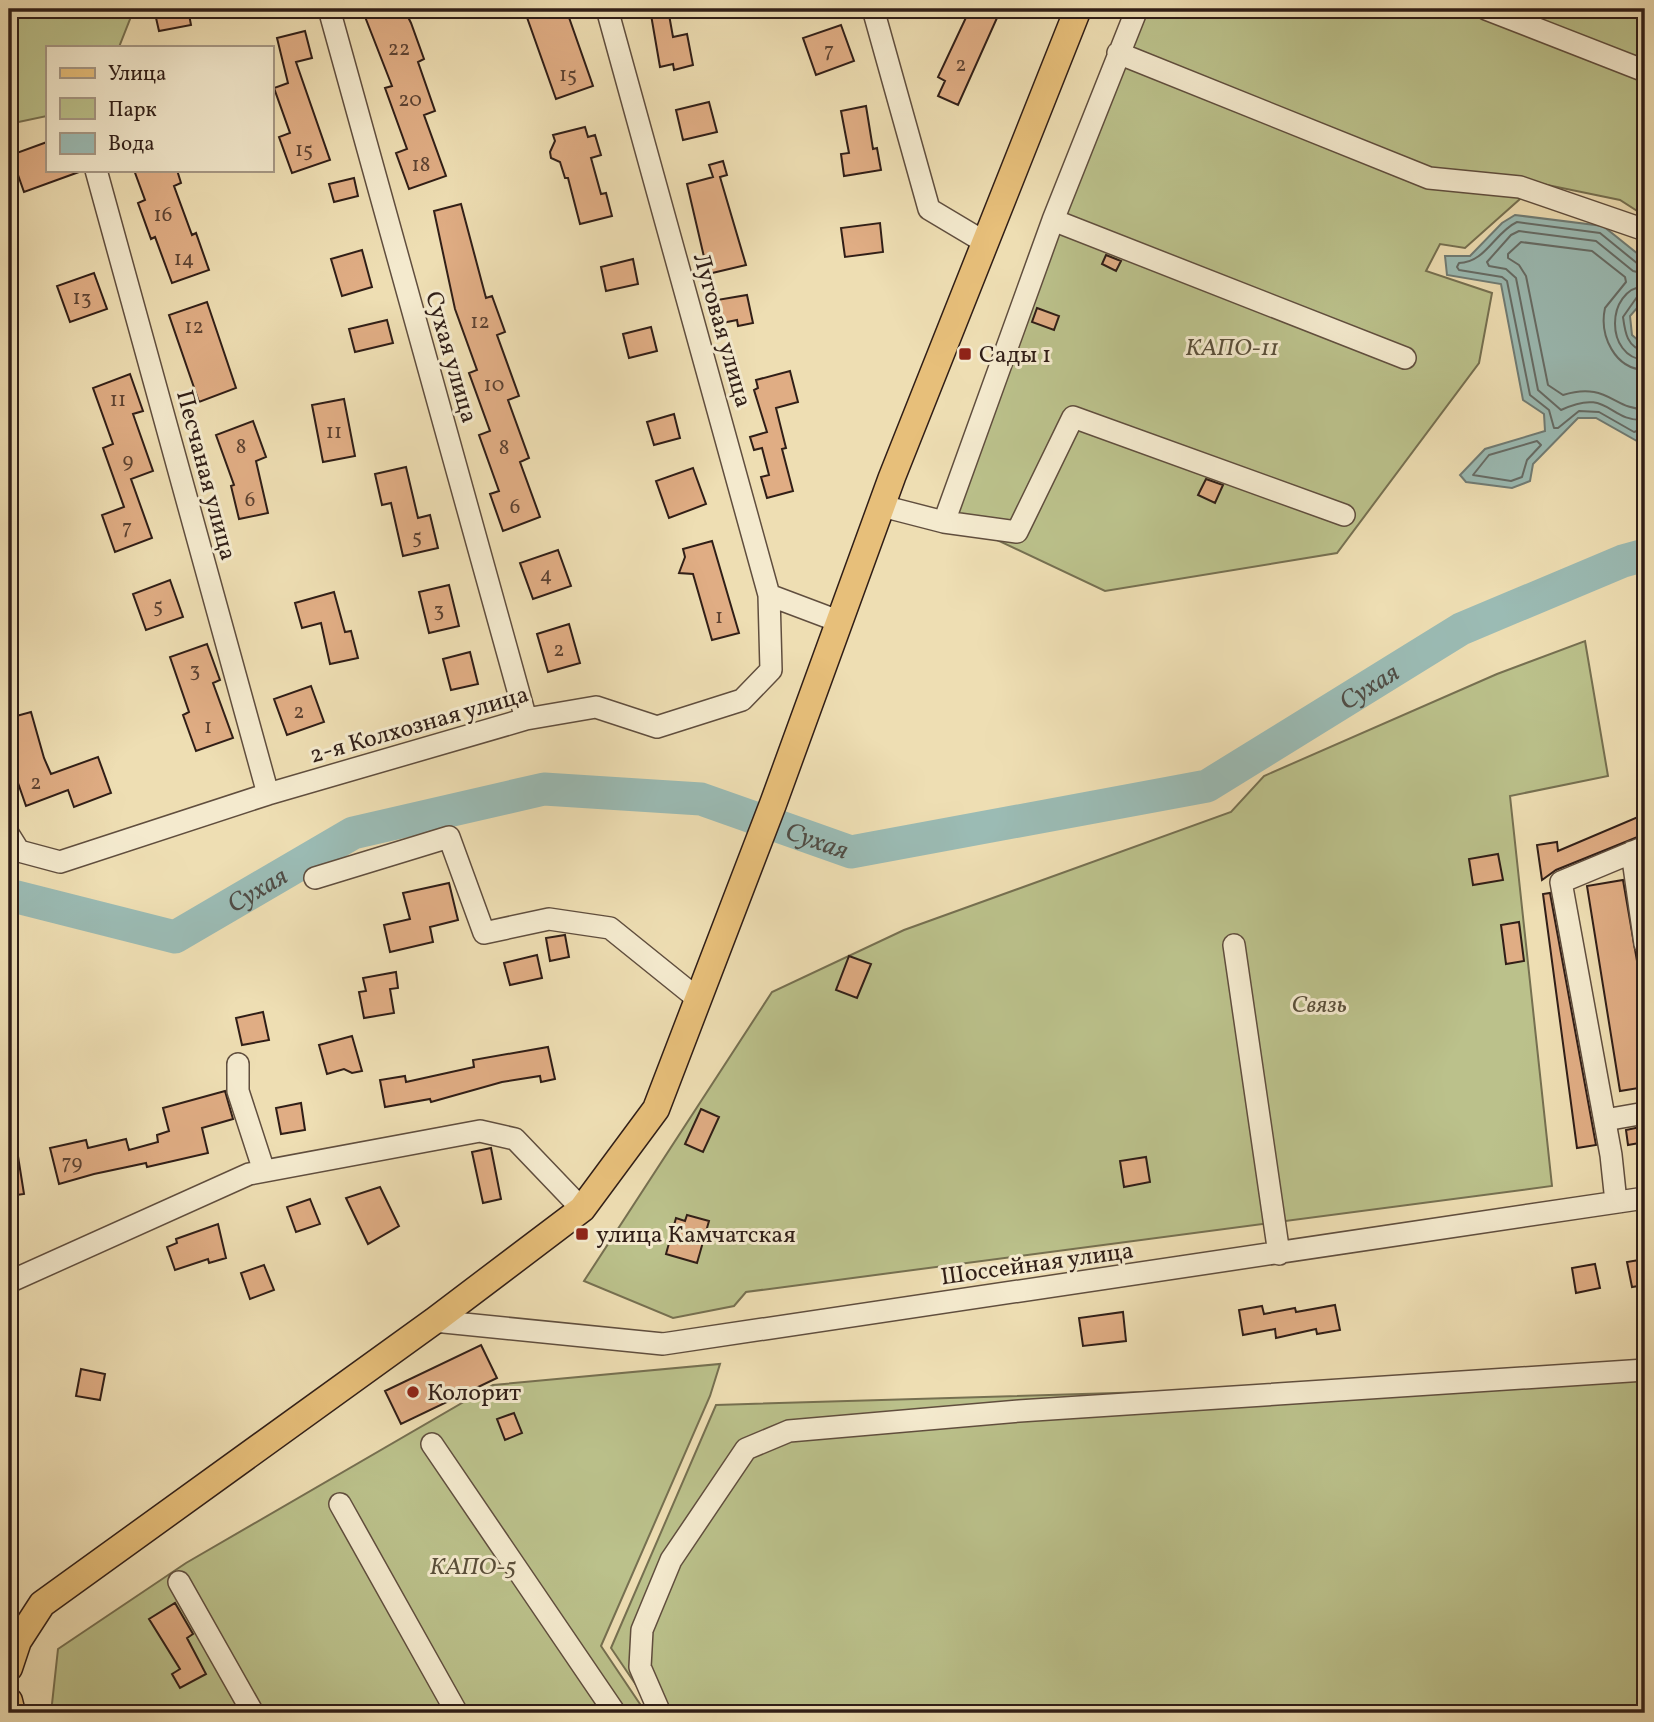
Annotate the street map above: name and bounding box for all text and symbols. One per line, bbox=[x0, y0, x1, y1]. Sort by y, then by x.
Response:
house number: 22 bbox=[388, 35, 410, 64]
house number: 7 bbox=[824, 37, 834, 66]
legend bbox=[46, 46, 273, 172]
house number: 2 bbox=[955, 51, 967, 80]
text: Улица bbox=[108, 60, 166, 89]
house number: 15 bbox=[559, 61, 577, 90]
house number: 20 bbox=[398, 86, 422, 115]
text: Парк bbox=[108, 96, 157, 125]
text: Вода bbox=[108, 130, 155, 159]
house number: 15 bbox=[295, 136, 313, 165]
house number: 18 bbox=[412, 151, 430, 180]
house number: 16 bbox=[154, 201, 172, 230]
house number: 14 bbox=[174, 245, 194, 274]
street label: Луговая улица bbox=[683, 249, 759, 412]
house number: 13 bbox=[73, 284, 91, 313]
street label: Сухая улица bbox=[415, 288, 485, 427]
house number: 12 bbox=[470, 308, 490, 337]
house number: 12 bbox=[184, 313, 204, 342]
park label: КАПО-11 bbox=[1185, 332, 1279, 366]
place label: Сады 1 bbox=[979, 339, 1051, 373]
marker: Сады 1 bbox=[957, 346, 973, 362]
house number: 10 bbox=[484, 371, 504, 400]
house number: 11 bbox=[110, 386, 126, 415]
street label: Песчаная улица bbox=[166, 387, 244, 564]
house number: 11 bbox=[326, 418, 342, 447]
house number: 8 bbox=[236, 433, 246, 462]
house number: 8 bbox=[499, 434, 509, 463]
house number: 9 bbox=[123, 447, 134, 476]
house number: 6 bbox=[245, 486, 255, 515]
house number: 6 bbox=[510, 493, 520, 522]
house number: 7 bbox=[122, 514, 132, 543]
house number: 5 bbox=[412, 523, 422, 552]
house number: 4 bbox=[540, 561, 552, 590]
house number: 5 bbox=[153, 592, 163, 621]
house number: 3 bbox=[434, 596, 444, 625]
house number: 1 bbox=[715, 603, 723, 632]
house number: 2 bbox=[553, 636, 565, 665]
water label: Сухая bbox=[1333, 655, 1407, 720]
house number: 3 bbox=[190, 656, 200, 685]
street label: 2-я Колхозная улица bbox=[306, 678, 533, 773]
house number: 2 bbox=[293, 698, 305, 727]
house number: 1 bbox=[204, 713, 212, 742]
house number: 2 bbox=[30, 769, 42, 798]
water label: Сухая bbox=[780, 814, 853, 870]
water label: Сухая bbox=[221, 859, 295, 923]
park label: Связь bbox=[1292, 989, 1347, 1023]
house number: 79 bbox=[62, 1149, 83, 1178]
place label: улица Камчатская bbox=[596, 1219, 796, 1253]
marker: улица Камчатская bbox=[574, 1226, 590, 1242]
street label: Шоссейная улица bbox=[939, 1235, 1136, 1295]
place label: Колорит bbox=[427, 1377, 521, 1411]
marker: Колорит bbox=[405, 1384, 421, 1400]
park label: КАПО-5 bbox=[430, 1551, 516, 1585]

